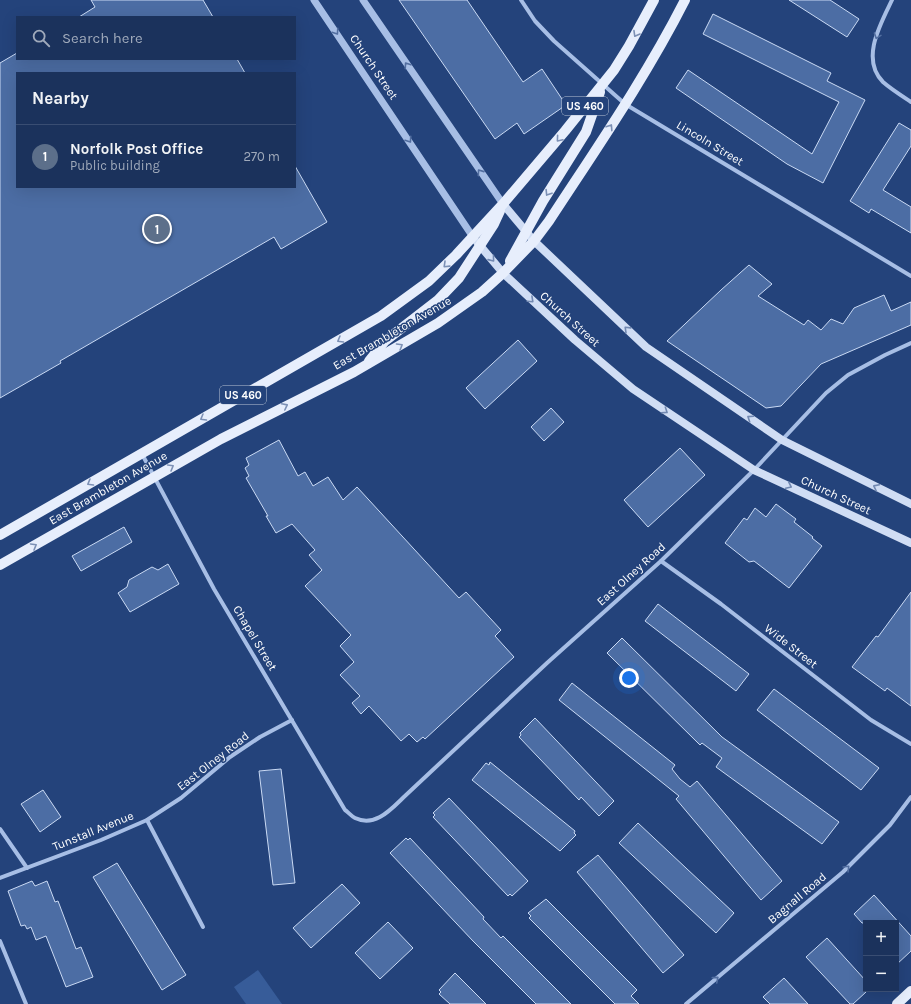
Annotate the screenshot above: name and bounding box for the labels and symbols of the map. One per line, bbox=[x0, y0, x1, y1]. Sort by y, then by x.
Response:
one-way arrow bbox=[331, 28, 338, 35]
one-way arrow bbox=[634, 30, 641, 37]
street label: Church Street bbox=[347, 32, 401, 103]
one-way arrow bbox=[873, 32, 881, 39]
one-way arrow bbox=[404, 62, 412, 69]
road number: US 460 bbox=[562, 97, 608, 115]
street label: Lincoln Street bbox=[674, 118, 746, 169]
one-way arrow bbox=[605, 124, 613, 131]
one-way arrow bbox=[556, 134, 563, 141]
one-way arrow bbox=[404, 136, 412, 143]
one-way arrow bbox=[477, 169, 485, 176]
one-way arrow bbox=[545, 189, 552, 196]
pin: 1 bbox=[144, 214, 170, 244]
one-way arrow bbox=[487, 255, 494, 262]
one-way arrow bbox=[443, 260, 451, 268]
street label: Church Street bbox=[537, 289, 603, 350]
street label: East Brambleton Avenue bbox=[331, 293, 453, 373]
one-way arrow bbox=[527, 295, 534, 302]
one-way arrow bbox=[624, 326, 632, 334]
one-way arrow bbox=[337, 335, 344, 342]
one-way arrow bbox=[396, 343, 403, 350]
road number: US 460 bbox=[220, 386, 266, 404]
one-way arrow bbox=[281, 403, 288, 410]
one-way arrow bbox=[661, 406, 668, 414]
one-way arrow bbox=[200, 414, 207, 421]
one-way arrow bbox=[747, 415, 754, 423]
street label: East Brambleton Avenue bbox=[47, 448, 169, 528]
one-way arrow bbox=[167, 465, 174, 472]
street label: Church Street bbox=[799, 473, 874, 517]
one-way arrow bbox=[87, 478, 94, 485]
one-way arrow bbox=[785, 481, 792, 489]
one-way arrow bbox=[873, 484, 880, 491]
street label: East Olney Road bbox=[594, 539, 668, 609]
one-way arrow bbox=[30, 543, 37, 551]
street label: Chapel Street bbox=[230, 603, 280, 674]
street label: Wide Street bbox=[762, 621, 821, 671]
your location bbox=[619, 668, 639, 688]
street label: East Olney Road bbox=[174, 729, 252, 793]
street label: Tunstall Avenue bbox=[50, 808, 136, 854]
one-way arrow bbox=[842, 865, 850, 873]
street label: Bagnall Road bbox=[765, 870, 829, 926]
one-way arrow bbox=[712, 976, 719, 983]

